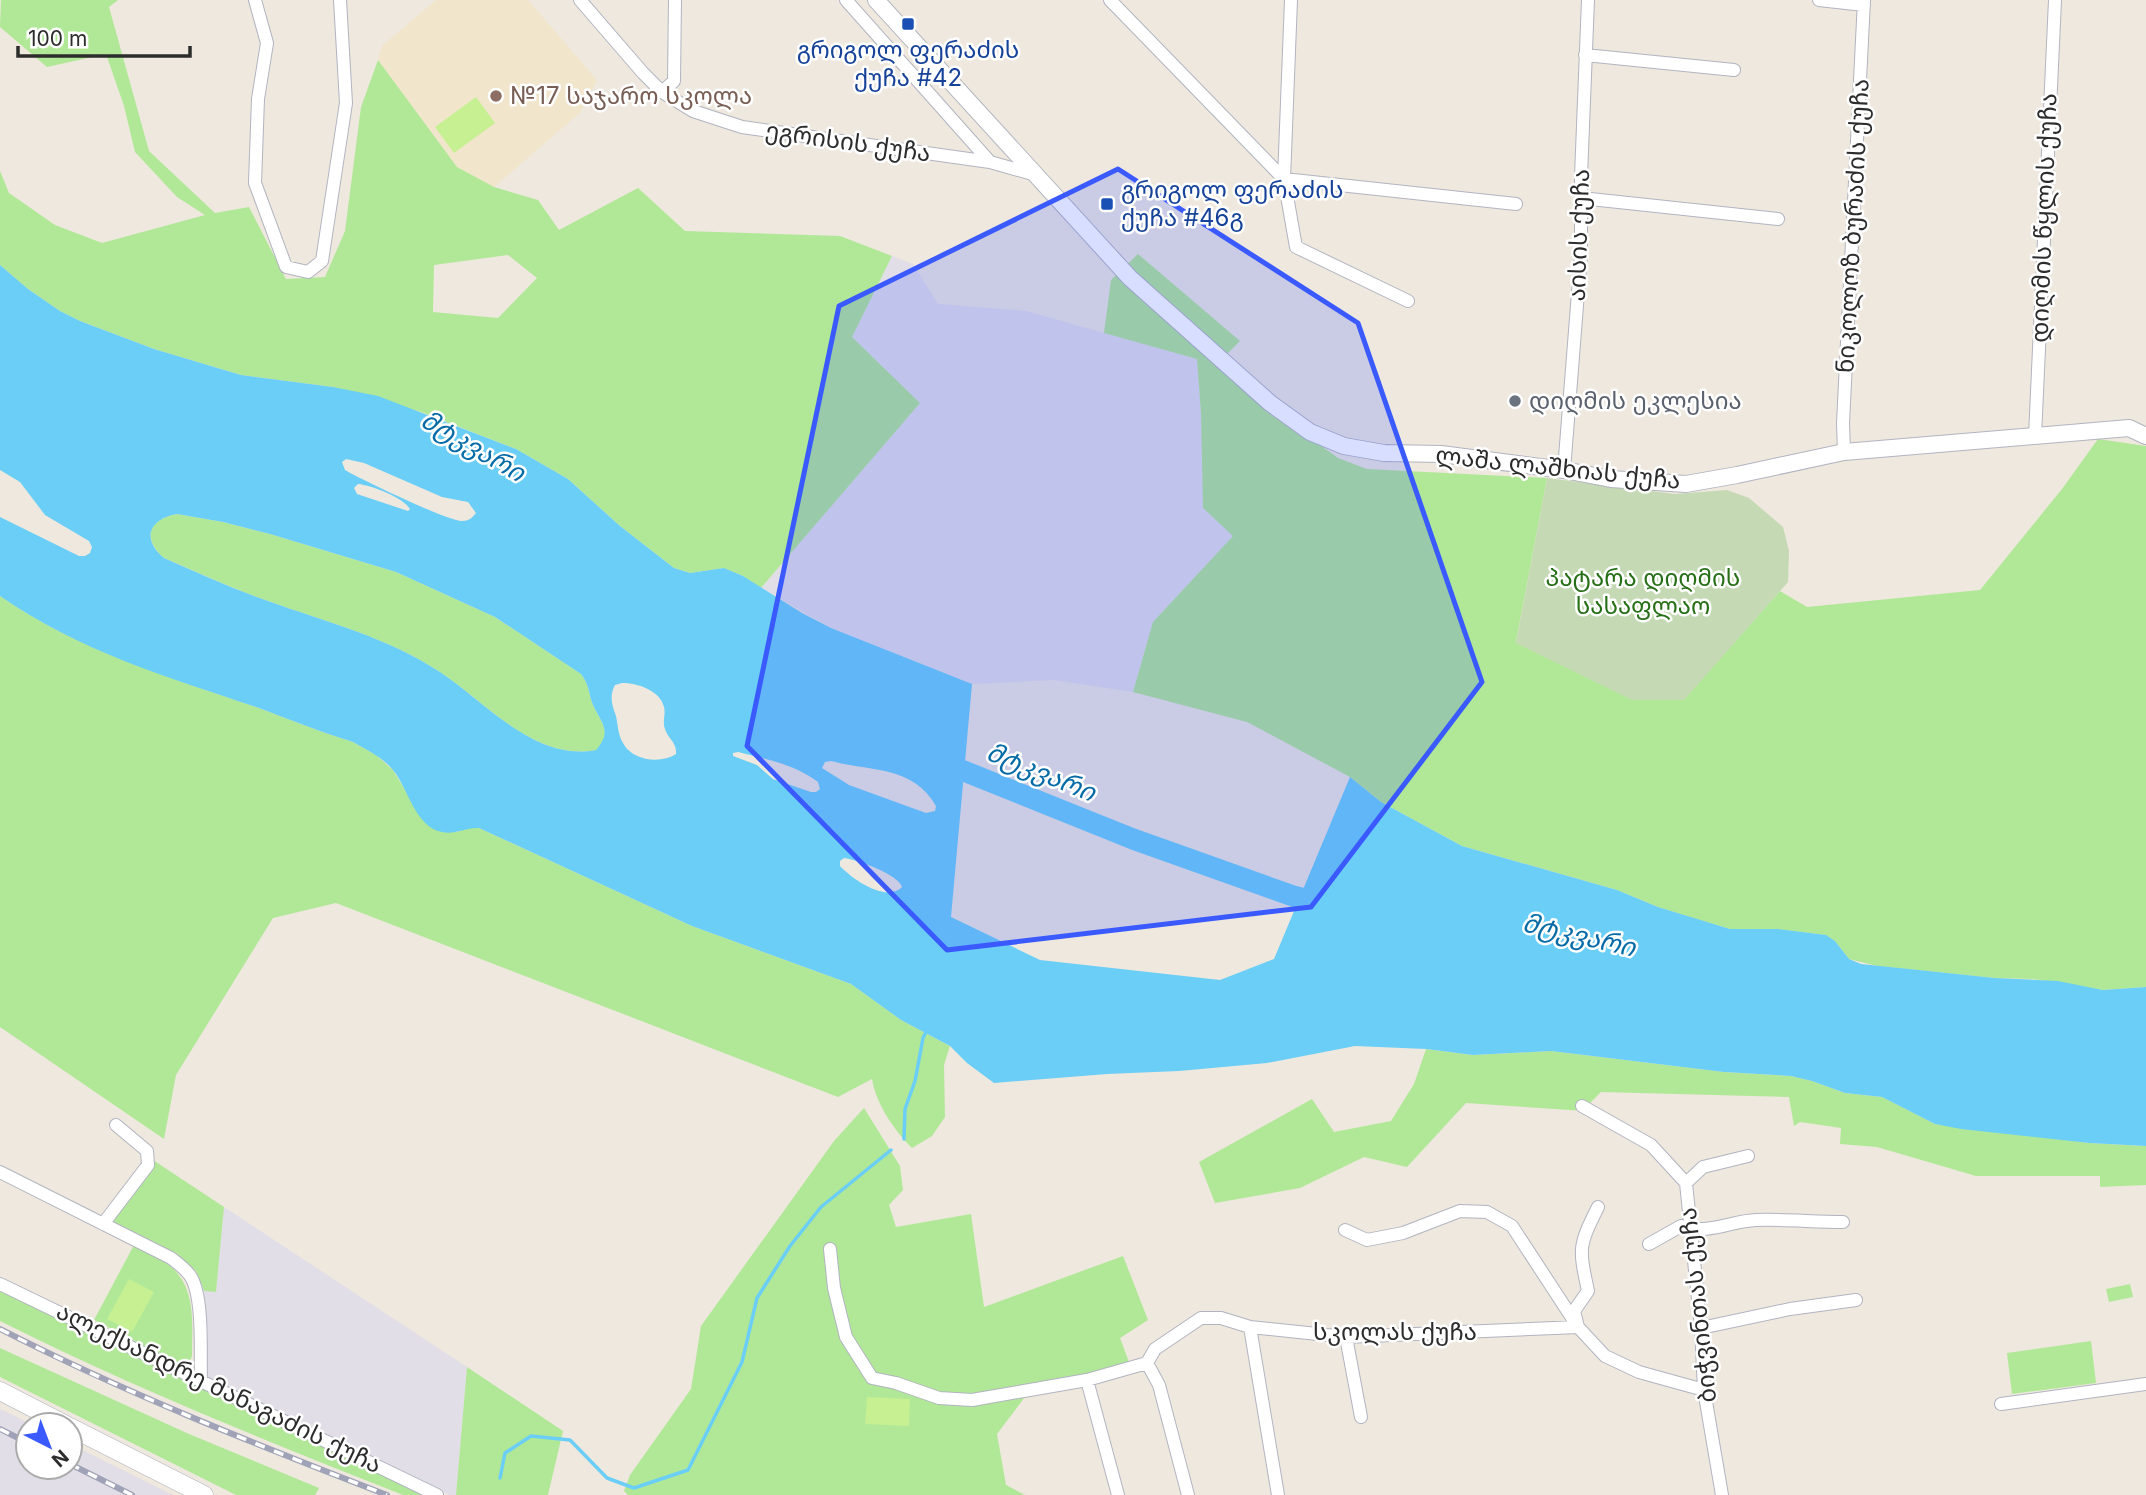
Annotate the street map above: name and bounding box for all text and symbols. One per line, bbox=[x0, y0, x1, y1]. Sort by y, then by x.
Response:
scale bar bbox=[18, 14, 189, 58]
marker: გრიგოლ ფერაძის ქუჩა #42 bbox=[900, 16, 916, 32]
text: 100 m bbox=[28, 26, 87, 51]
place label: გრიგოლ ფერაძის ქუჩა #42 bbox=[797, 35, 1019, 92]
street label: ნიკოლოზ ბურაძის ქუჩა bbox=[1830, 78, 1875, 374]
place label: №17 საჯარო სკოლა bbox=[510, 81, 752, 110]
marker: №17 საჯარო სკოლა bbox=[488, 88, 504, 104]
street label: დიღმის წყლის ქუჩა bbox=[2025, 93, 2063, 343]
street label: ეგრისის ქუჩა bbox=[764, 116, 933, 167]
street label: აისის ქუჩა bbox=[1562, 168, 1595, 302]
place label: გრიგოლ ფერაძის ქუჩა #46გ bbox=[1121, 175, 1344, 232]
marker: გრიგოლ ფერაძის ქუჩა #46გ bbox=[1099, 196, 1115, 212]
place label: დიღმის ეკლესია bbox=[1529, 386, 1742, 416]
marker: დიღმის ეკლესია bbox=[1507, 393, 1523, 409]
water label: მტკვარი bbox=[415, 403, 532, 489]
street label: ლაშა ლაშხიას ქუჩა bbox=[1434, 440, 1682, 495]
park label: პატარა დიღმის სასაფლაო bbox=[1546, 563, 1740, 620]
water label: მტკვარი bbox=[982, 736, 1101, 809]
water label: მტკვარი bbox=[1519, 906, 1640, 964]
street label: ბიჭვინთას ქუჩა bbox=[1673, 1206, 1722, 1404]
street label: ალექსანდრე მანაგაძის ქუჩა bbox=[52, 1296, 386, 1479]
street label: სკოლას ქუჩა bbox=[1313, 1317, 1477, 1346]
north arrow bbox=[14, 1411, 84, 1481]
text: N bbox=[47, 1445, 73, 1472]

